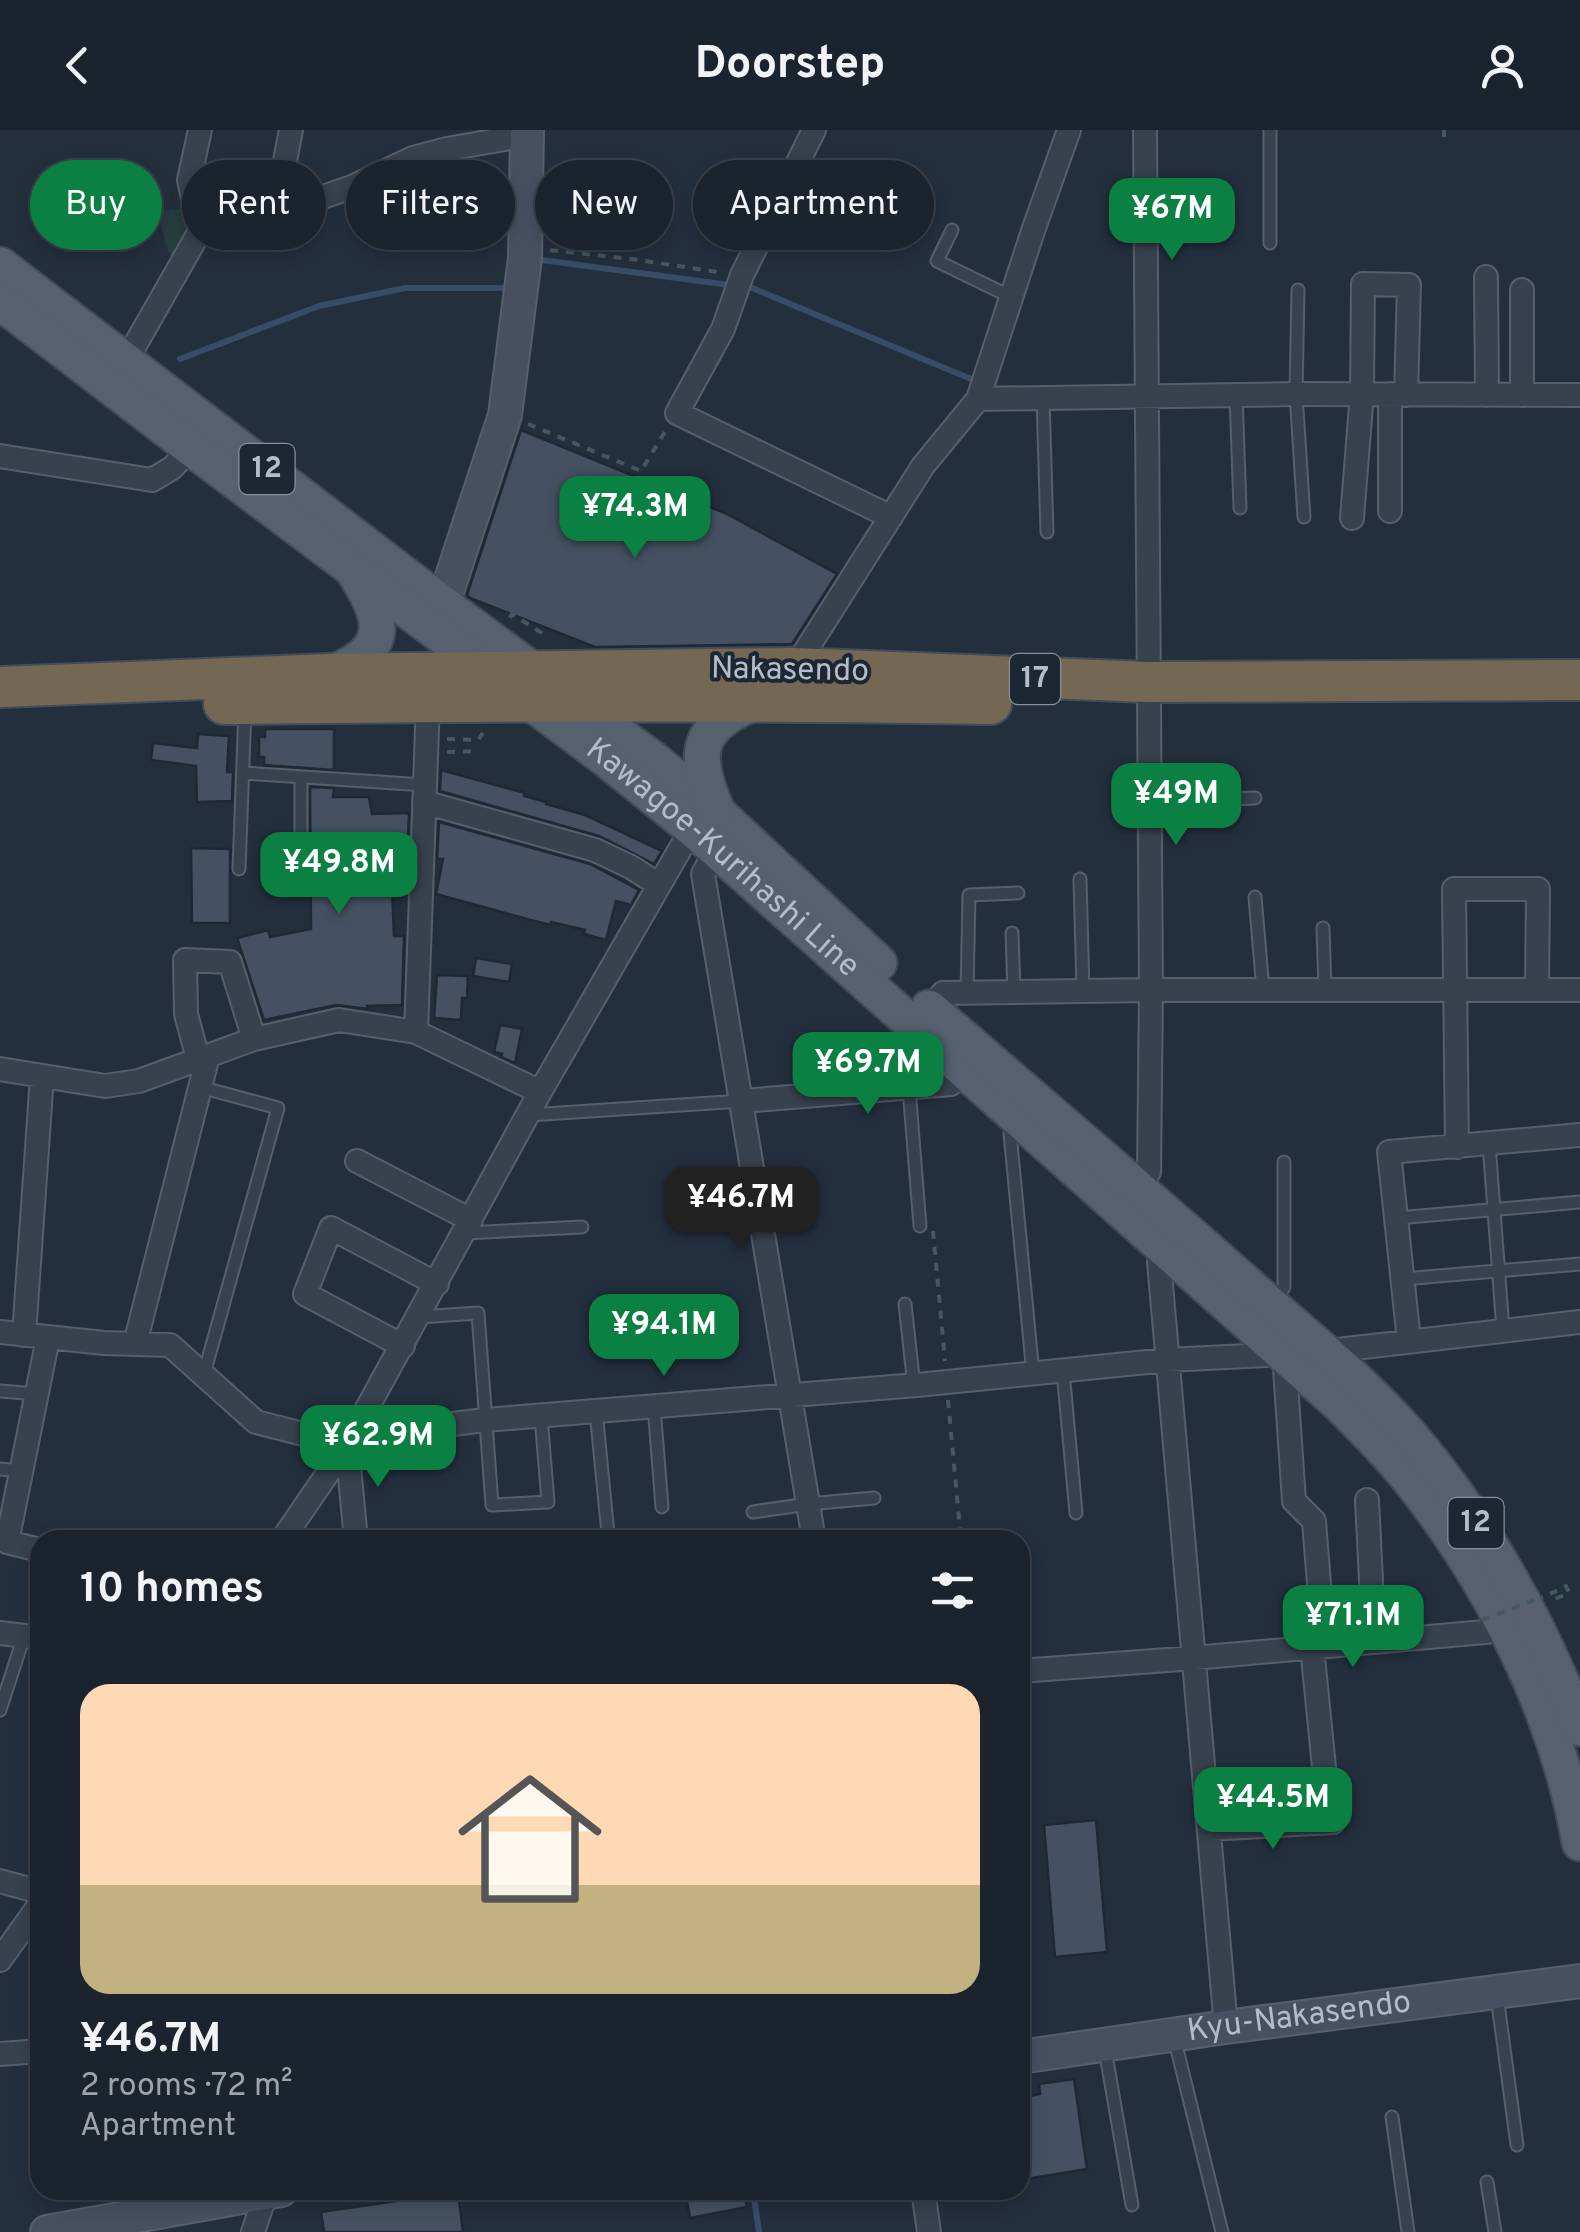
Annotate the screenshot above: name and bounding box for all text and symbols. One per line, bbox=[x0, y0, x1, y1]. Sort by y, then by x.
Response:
text: Doorstep bbox=[695, 37, 885, 94]
icon: back bbox=[50, 38, 105, 93]
icon: person bbox=[1475, 38, 1530, 93]
chip: Buy bbox=[30, 160, 162, 250]
chip: Rent bbox=[182, 160, 326, 250]
chip: Filters bbox=[346, 160, 515, 250]
chip: New bbox=[535, 160, 673, 250]
chip: Apartment bbox=[693, 160, 934, 250]
pin: ¥67M bbox=[1113, 178, 1231, 263]
text: ¥67M bbox=[1131, 190, 1213, 230]
road number: 12 bbox=[240, 444, 294, 494]
pin: ¥74.3M bbox=[554, 476, 716, 561]
text: ¥74.3M bbox=[581, 488, 689, 528]
street label: Nakasendo bbox=[711, 650, 869, 692]
road number: 17 bbox=[1010, 654, 1060, 704]
street label: Kawagoe-Kurihashi Line bbox=[577, 730, 867, 987]
pin: ¥49M bbox=[1117, 763, 1235, 848]
text: ¥49M bbox=[1133, 775, 1219, 815]
pin: ¥49.8M bbox=[258, 832, 420, 917]
text: ¥49.8M bbox=[282, 844, 396, 884]
pin: ¥69.7M bbox=[787, 1032, 949, 1117]
text: ¥69.7M bbox=[815, 1044, 921, 1084]
pin: ¥46.7M bbox=[660, 1167, 822, 1252]
text: ¥46.7M bbox=[687, 1179, 795, 1219]
pin: ¥94.1M bbox=[583, 1294, 745, 1379]
text: ¥94.1M bbox=[611, 1306, 717, 1346]
pin: ¥62.9M bbox=[297, 1405, 459, 1490]
text: ¥62.9M bbox=[322, 1417, 434, 1457]
road number: 12 bbox=[1448, 1498, 1504, 1548]
icon: filters bbox=[925, 1563, 980, 1618]
text: 10 homes bbox=[80, 1564, 264, 1617]
pin: ¥71.1M bbox=[1272, 1585, 1434, 1670]
text: ¥71.1M bbox=[1305, 1597, 1401, 1637]
icon: home bbox=[440, 1749, 620, 1929]
pin: ¥44.5M bbox=[1192, 1767, 1354, 1852]
text: ¥44.5M bbox=[1216, 1779, 1330, 1819]
street label: Kyu-Nakasendo bbox=[1185, 1983, 1414, 2052]
text: ¥46.7M bbox=[80, 2014, 221, 2067]
text: 2 rooms · 72 m² bbox=[80, 2067, 293, 2107]
text: Apartment bbox=[80, 2107, 236, 2147]

